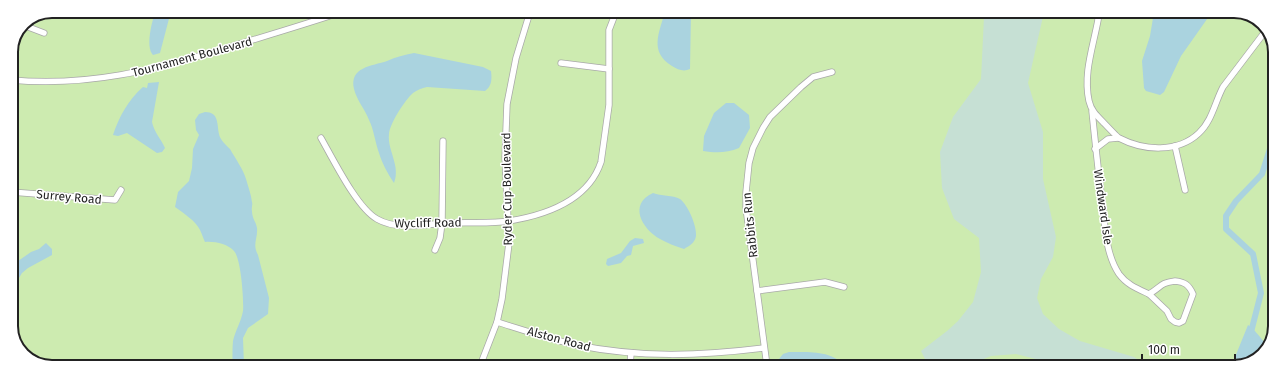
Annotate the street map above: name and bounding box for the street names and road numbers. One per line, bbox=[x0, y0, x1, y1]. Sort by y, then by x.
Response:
street label: Tournament Boulevard bbox=[130, 34, 254, 80]
street label: Ryder Cup Boulevard bbox=[499, 132, 515, 246]
street label: Windward Isle bbox=[1091, 168, 1115, 246]
street label: Surrey Road bbox=[36, 187, 102, 207]
street label: Rabbits Run bbox=[740, 192, 760, 258]
street label: Wycliff Road bbox=[394, 215, 462, 231]
street label: Alston Road bbox=[526, 324, 592, 354]

